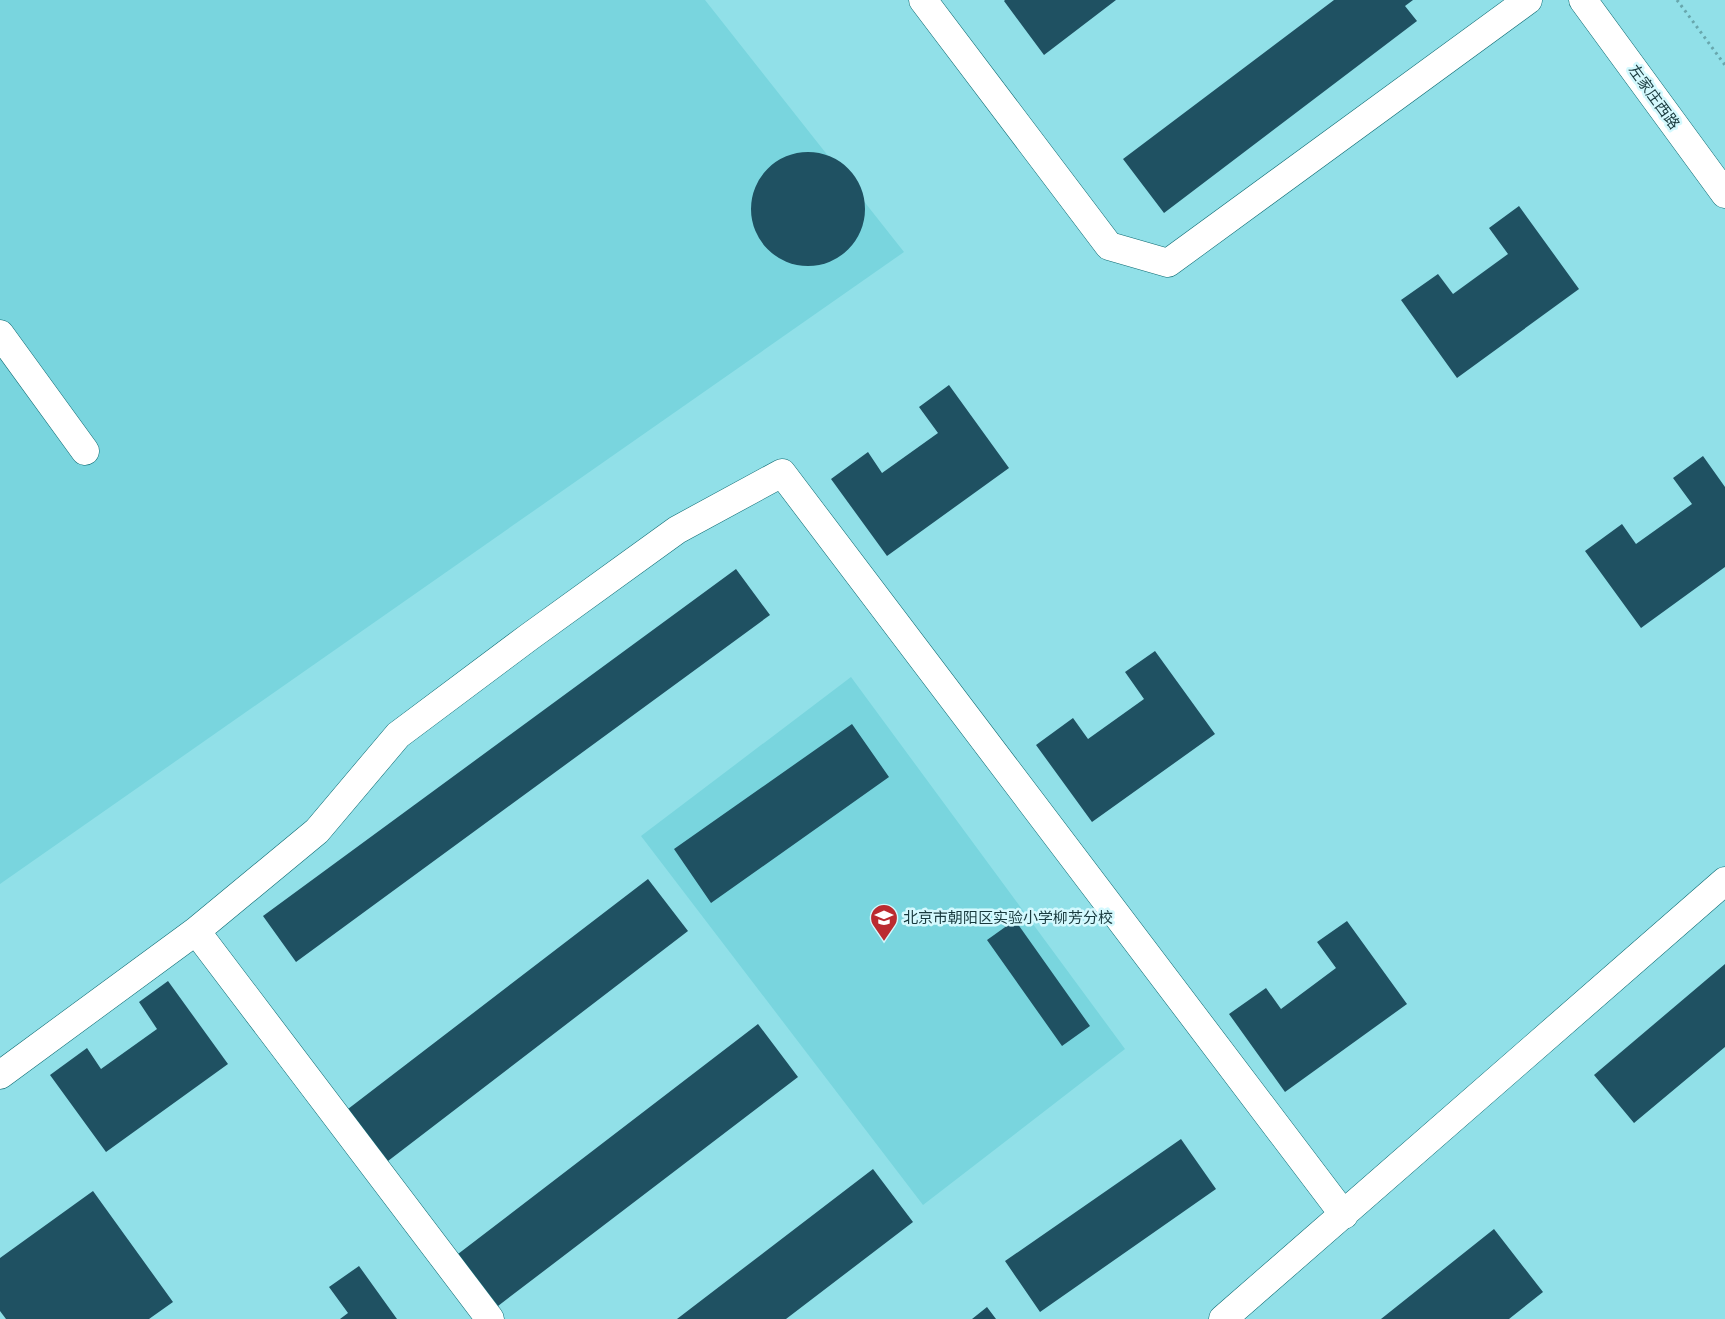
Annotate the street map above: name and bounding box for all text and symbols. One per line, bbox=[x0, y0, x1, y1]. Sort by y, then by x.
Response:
street label: 左家庄西路 bbox=[1625, 61, 1683, 133]
school or university icon: 北京市朝阳区实验小学柳芳分校 bbox=[869, 903, 899, 942]
place label: 北京市朝阳区实验小学柳芳分校 bbox=[903, 909, 1113, 927]

